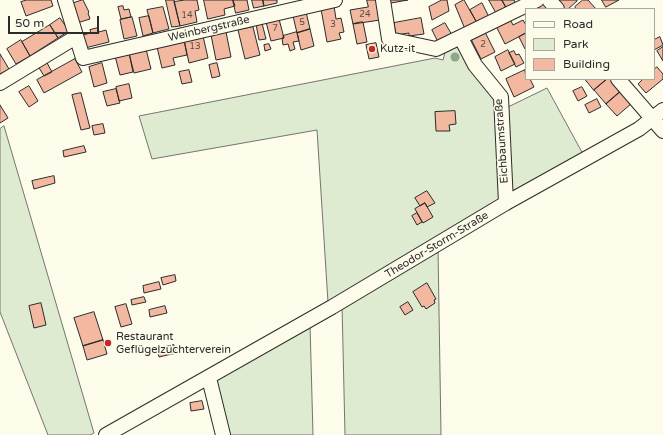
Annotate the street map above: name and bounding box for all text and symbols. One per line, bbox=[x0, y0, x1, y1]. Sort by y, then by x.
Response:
scale bar bbox=[10, 8, 101, 34]
legend bbox=[525, 8, 655, 80]
house number: 24 bbox=[359, 10, 371, 20]
house number: 14 bbox=[181, 11, 193, 21]
street label: Weinbergstraße bbox=[167, 13, 251, 45]
text: 50 m bbox=[15, 16, 44, 30]
text: Road bbox=[563, 17, 593, 31]
house number: 5 bbox=[299, 18, 305, 28]
house number: 3 bbox=[330, 20, 336, 30]
house number: 7 bbox=[272, 24, 278, 34]
text: Park bbox=[563, 37, 589, 51]
house number: 2 bbox=[480, 40, 486, 50]
house number: 13 bbox=[189, 42, 201, 52]
place label: Kutz-it bbox=[380, 42, 415, 56]
marker: Kutz-it bbox=[367, 44, 377, 54]
text: Building bbox=[563, 57, 610, 71]
street label: Eichbaumstraße bbox=[492, 98, 512, 184]
street label: Theodor-Storm-Straße bbox=[383, 209, 491, 281]
place label: Restaurant Geflügelzüchterverein bbox=[116, 330, 231, 356]
marker: Restaurant Geflügelzüchterverein bbox=[103, 338, 113, 348]

